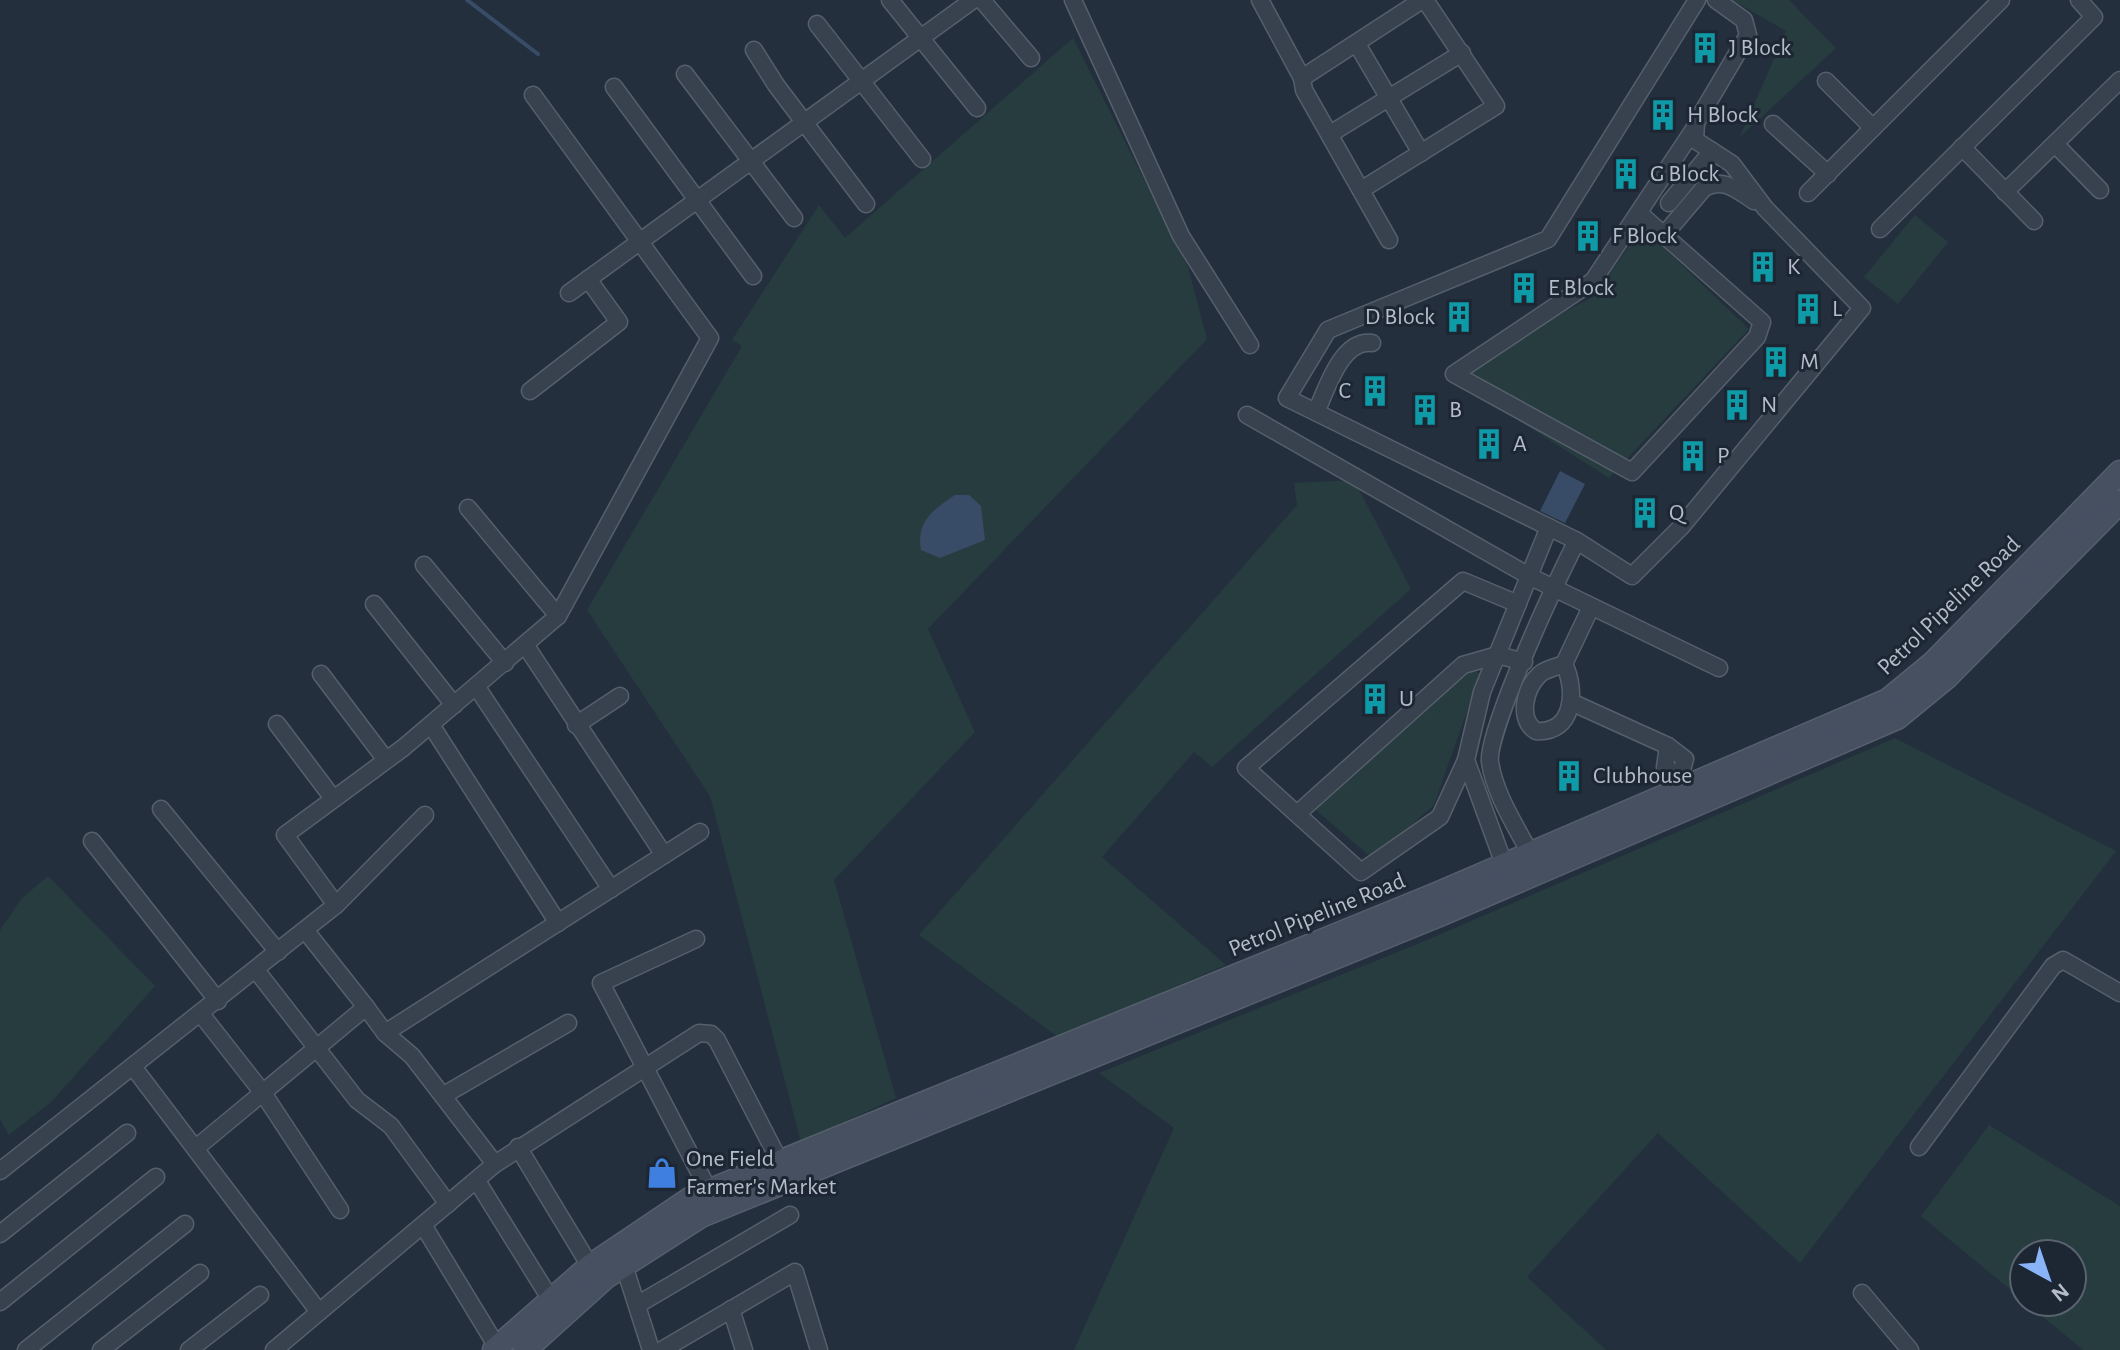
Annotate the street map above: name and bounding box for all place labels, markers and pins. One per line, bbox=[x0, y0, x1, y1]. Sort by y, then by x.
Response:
building icon: J Block bbox=[1688, 31, 1722, 65]
place label: J Block bbox=[1729, 36, 1791, 60]
building icon: H Block bbox=[1646, 98, 1680, 132]
place label: H Block bbox=[1687, 103, 1758, 127]
building icon: G Block bbox=[1609, 157, 1643, 191]
place label: G Block bbox=[1650, 162, 1719, 186]
building icon: F Block bbox=[1571, 219, 1605, 253]
place label: F Block bbox=[1612, 224, 1677, 248]
building icon: K bbox=[1746, 250, 1780, 284]
place label: K bbox=[1787, 255, 1801, 279]
building icon: E Block bbox=[1507, 271, 1541, 305]
place label: E Block bbox=[1548, 276, 1614, 300]
building icon: L bbox=[1791, 292, 1825, 326]
place label: L bbox=[1832, 297, 1842, 321]
building icon: D Block bbox=[1442, 300, 1476, 334]
place label: D Block bbox=[1365, 305, 1435, 329]
building icon: M bbox=[1759, 345, 1793, 379]
place label: M bbox=[1800, 350, 1819, 374]
building icon: C bbox=[1358, 374, 1392, 408]
place label: C bbox=[1339, 379, 1351, 403]
building icon: N bbox=[1720, 388, 1754, 422]
building icon: B bbox=[1408, 393, 1442, 427]
place label: N bbox=[1761, 393, 1777, 417]
place label: B bbox=[1449, 398, 1462, 422]
building icon: A bbox=[1472, 427, 1506, 461]
place label: A bbox=[1513, 432, 1527, 456]
building icon: P bbox=[1676, 439, 1710, 473]
place label: P bbox=[1717, 444, 1729, 468]
building icon: Q bbox=[1628, 496, 1662, 530]
place label: Q bbox=[1669, 501, 1687, 525]
building icon: U bbox=[1358, 682, 1392, 716]
place label: U bbox=[1399, 687, 1414, 711]
building icon: Clubhouse bbox=[1552, 759, 1586, 793]
place label: Clubhouse bbox=[1593, 764, 1692, 788]
place label: One Field Farmer's Market bbox=[686, 1147, 837, 1199]
shop icon: One Field Farmer's Market bbox=[645, 1156, 679, 1190]

